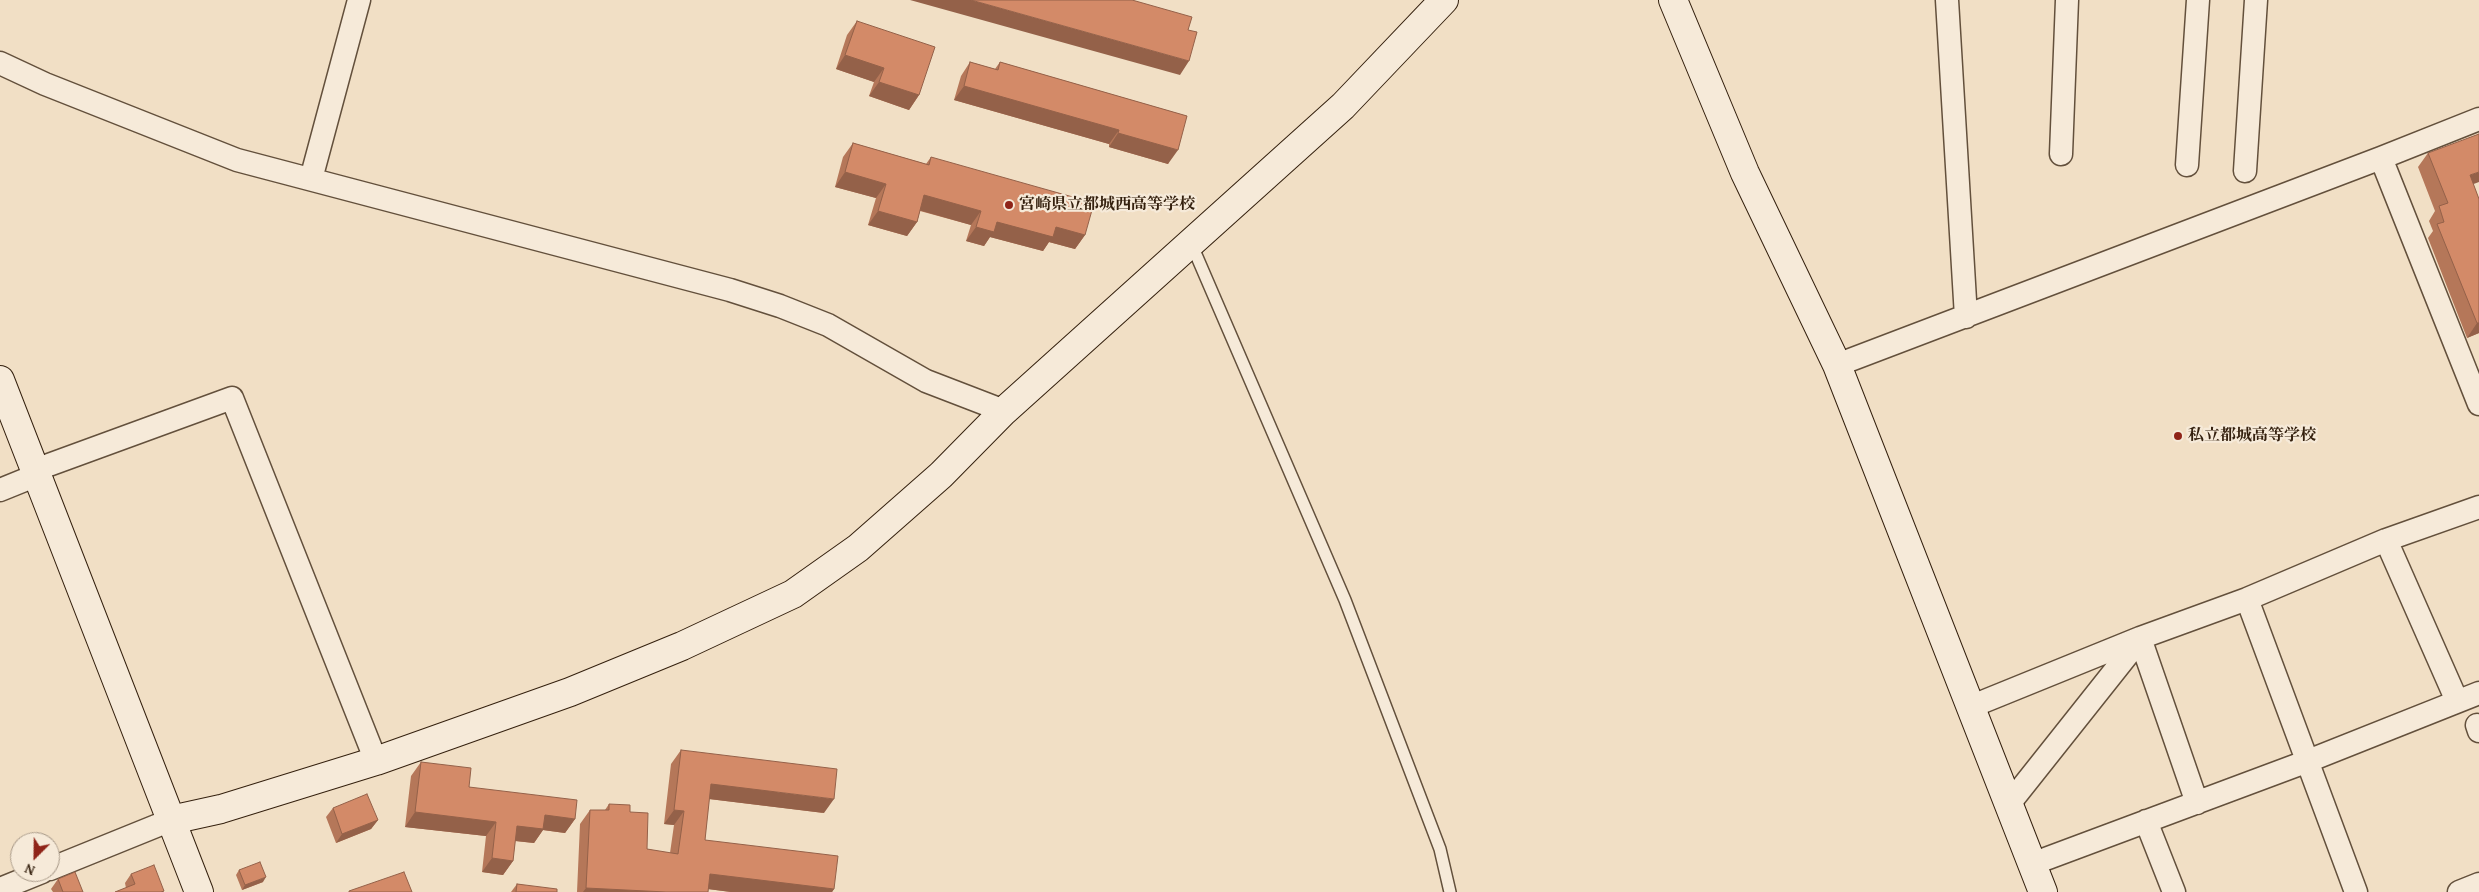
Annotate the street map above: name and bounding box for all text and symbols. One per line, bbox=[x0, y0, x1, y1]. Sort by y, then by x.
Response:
place label: 宮崎県立都城西高等学校 bbox=[1019, 195, 1195, 215]
marker: 宮崎県立都城西高等学校 bbox=[1003, 199, 1015, 211]
place label: 私立都城高等学校 bbox=[2188, 426, 2316, 446]
marker: 私立都城高等学校 bbox=[2172, 430, 2184, 442]
north arrow bbox=[10, 832, 60, 882]
text: N bbox=[21, 859, 38, 881]

